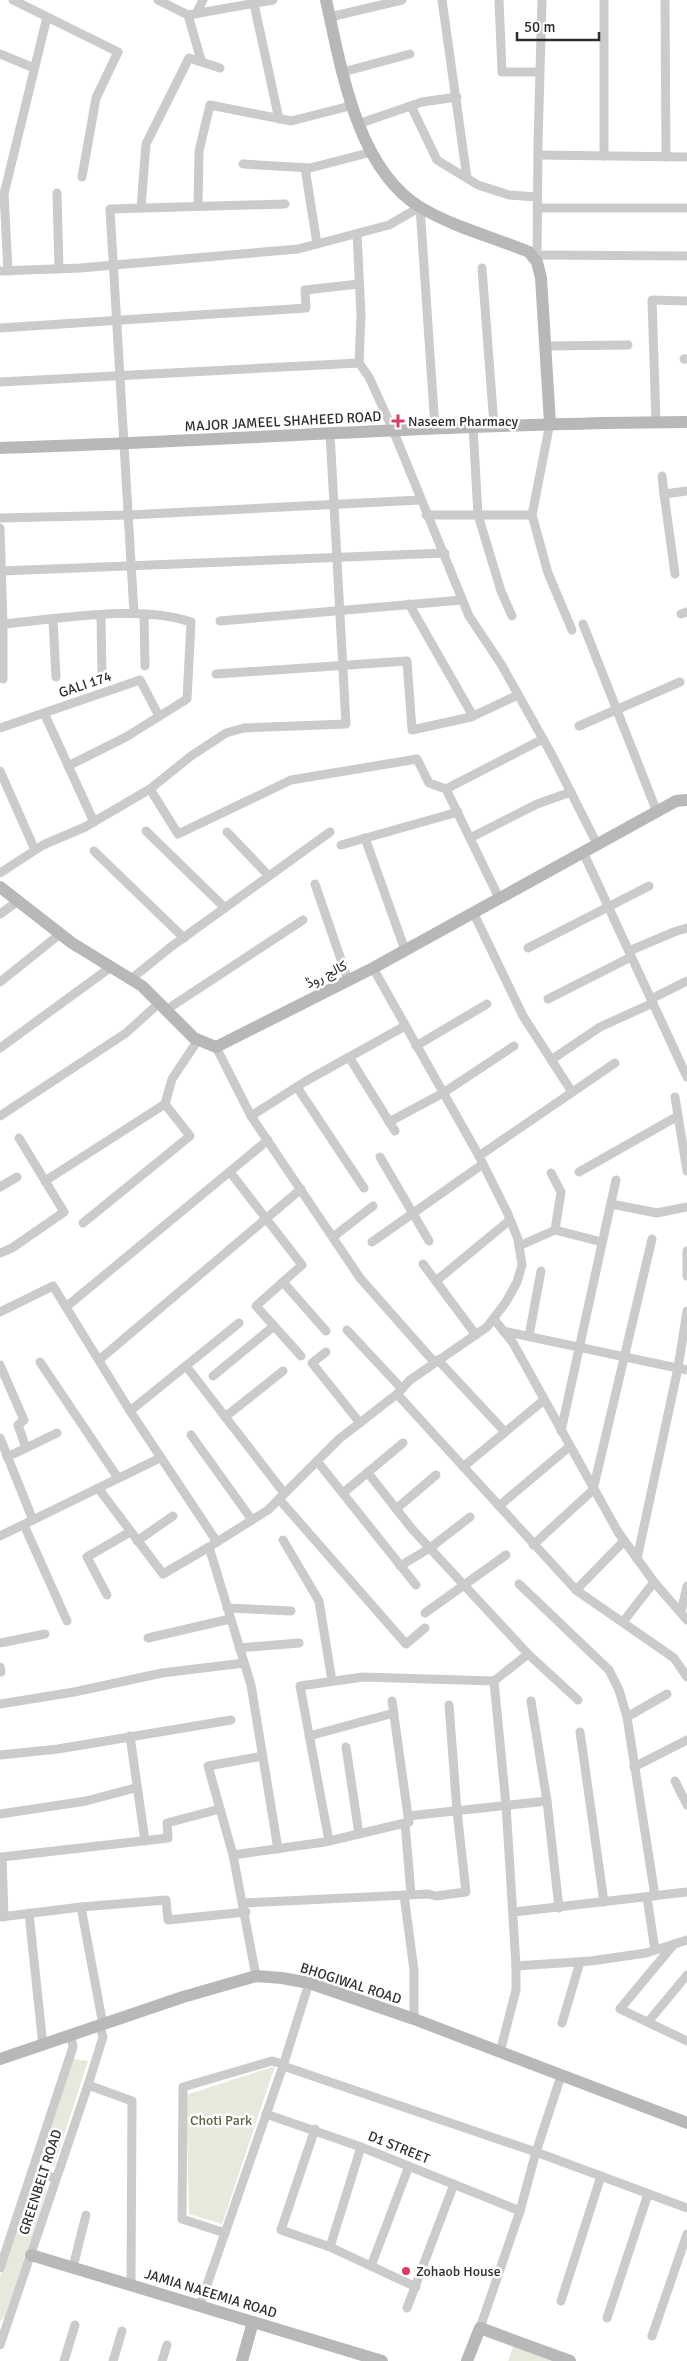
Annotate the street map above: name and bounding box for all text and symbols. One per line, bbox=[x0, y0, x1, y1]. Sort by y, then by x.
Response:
scale bar bbox=[517, 10, 600, 42]
text: 50 m bbox=[524, 18, 555, 36]
street label: MAJOR JAMEEL SHAHEED ROAD bbox=[184, 408, 382, 435]
place label: Naseem Pharmacy bbox=[408, 413, 519, 430]
marker: Naseem Pharmacy bbox=[392, 415, 404, 427]
street label: GALI 174 bbox=[57, 667, 114, 701]
street label: کالج روڈ bbox=[303, 957, 351, 994]
street label: BHOGIWAL ROAD bbox=[298, 1959, 404, 2008]
park label: Choti Park bbox=[190, 2112, 252, 2129]
street label: GREENBELT ROAD bbox=[15, 2127, 66, 2237]
street label: D1 STREET bbox=[365, 2127, 432, 2168]
place label: Zohaob House bbox=[416, 2263, 501, 2280]
street label: JAMIA NAEEMIA ROAD bbox=[143, 2265, 279, 2322]
marker: Zohaob House bbox=[400, 2265, 412, 2277]

